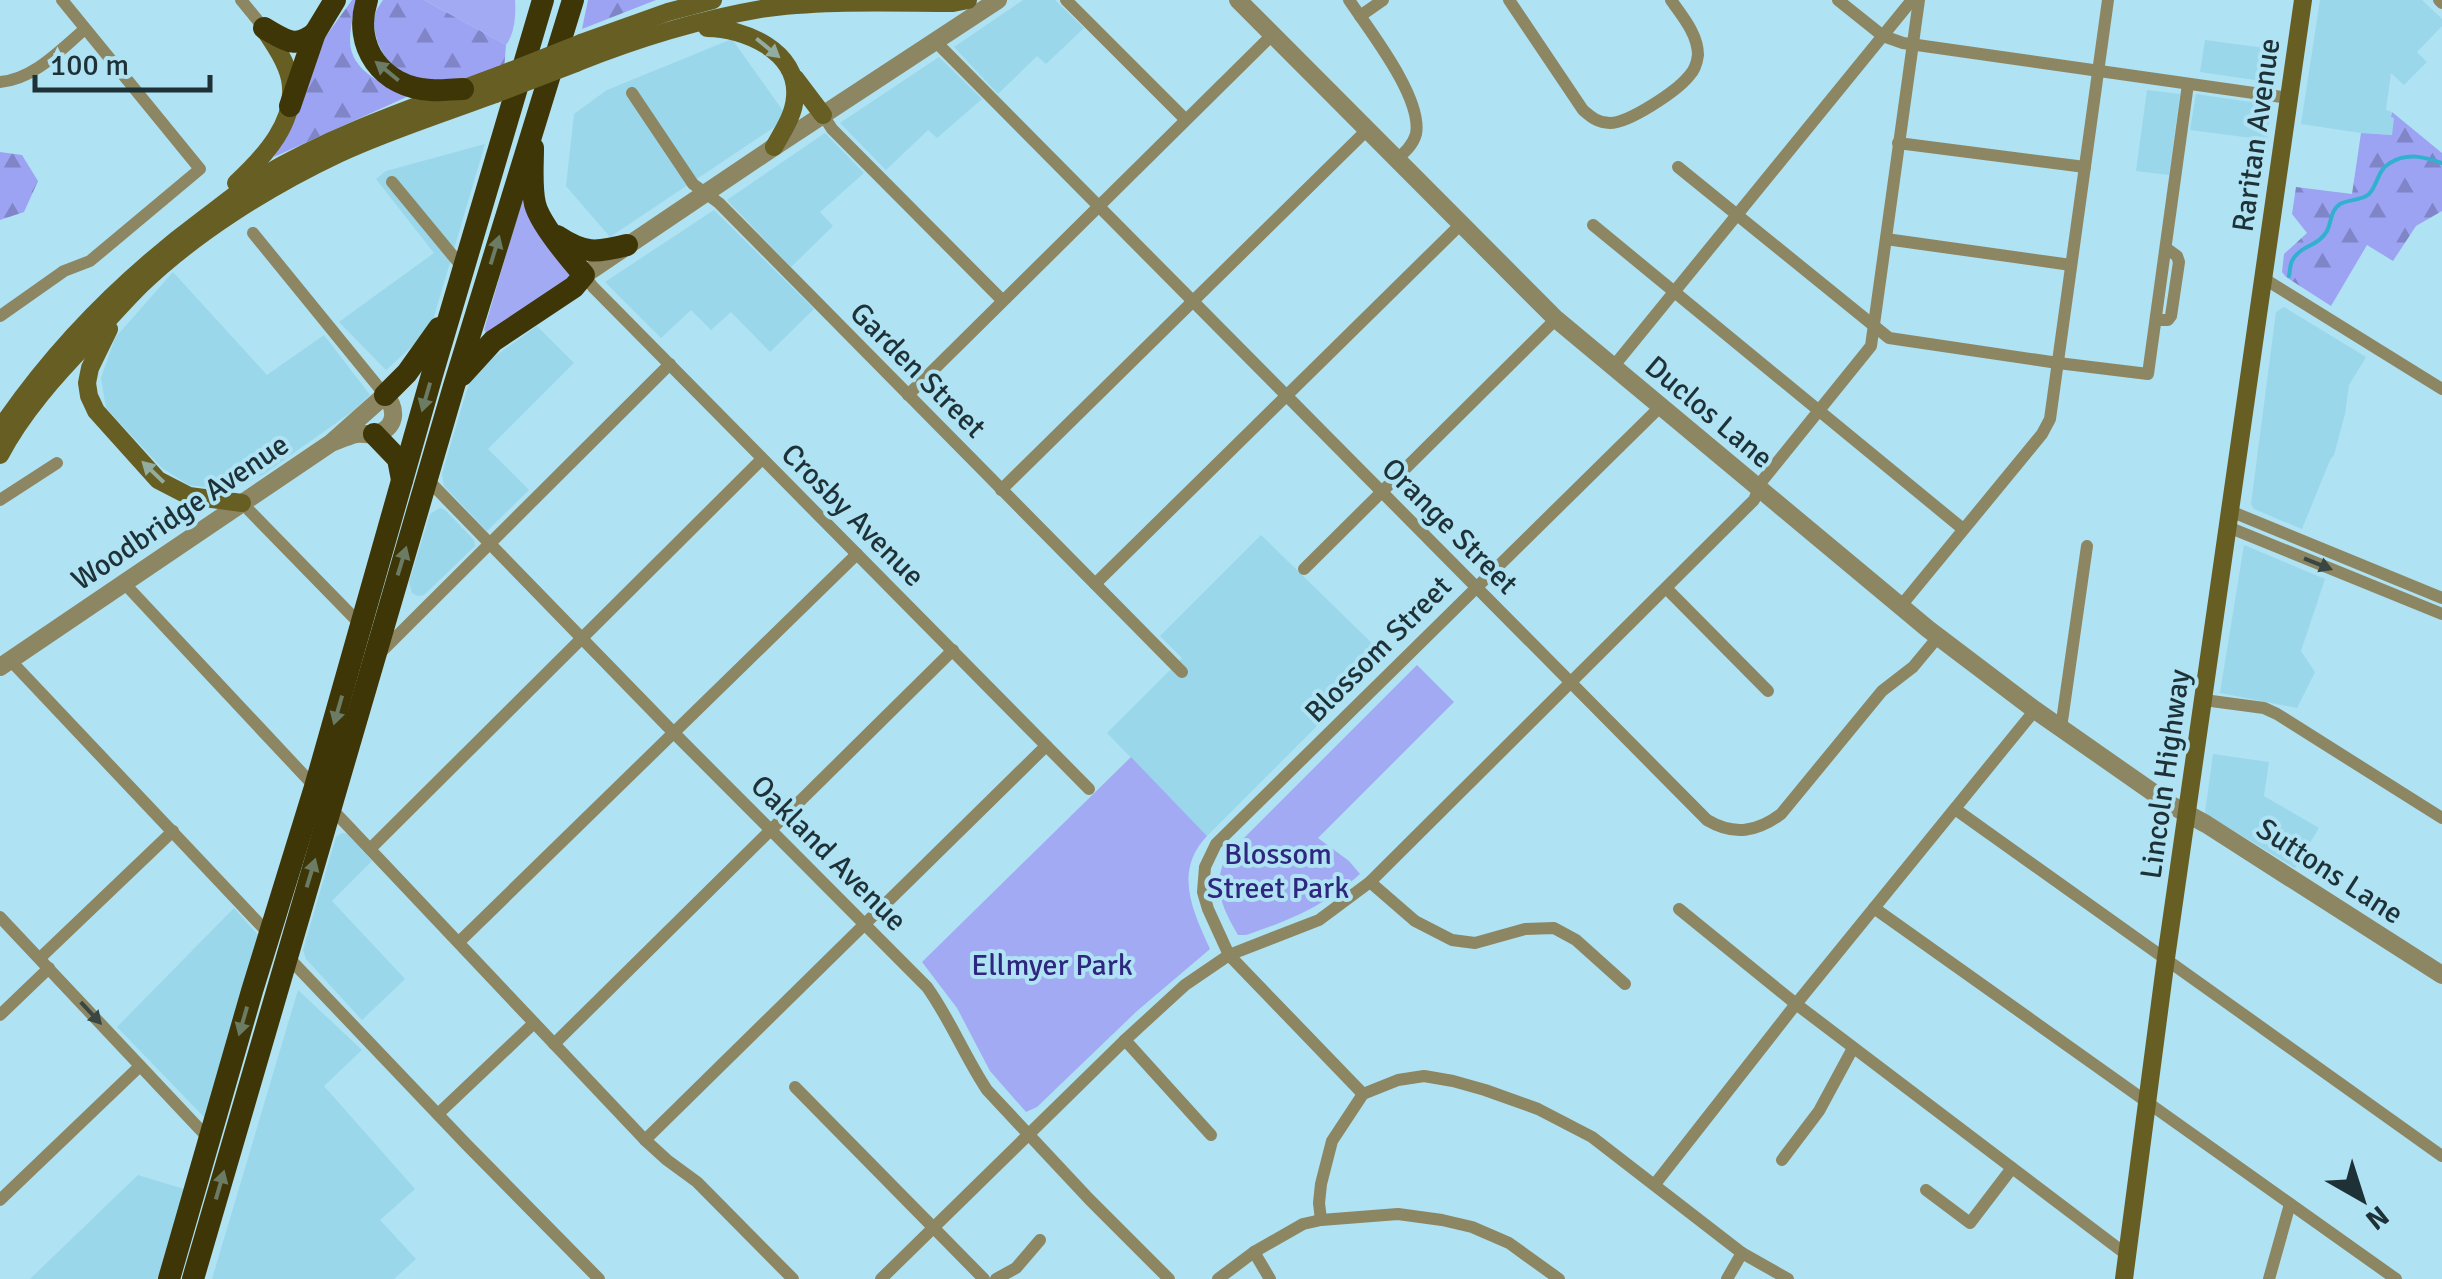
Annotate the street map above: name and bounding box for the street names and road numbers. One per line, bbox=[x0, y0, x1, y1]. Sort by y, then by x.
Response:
street label: Raritan Avenue bbox=[2225, 36, 2288, 234]
street label: Garden Street bbox=[842, 295, 993, 446]
street label: Duclos Lane bbox=[1637, 348, 1780, 477]
street label: Woodbridge Avenue bbox=[65, 426, 296, 599]
street label: Crosby Avenue bbox=[773, 436, 932, 595]
street label: Orange Street bbox=[1374, 450, 1526, 602]
street label: Blossom Street bbox=[1297, 568, 1460, 731]
street label: Lincoln Highway bbox=[2132, 667, 2199, 881]
street label: Oakland Avenue bbox=[743, 767, 915, 939]
street label: Suttons Lane bbox=[2249, 810, 2410, 933]

